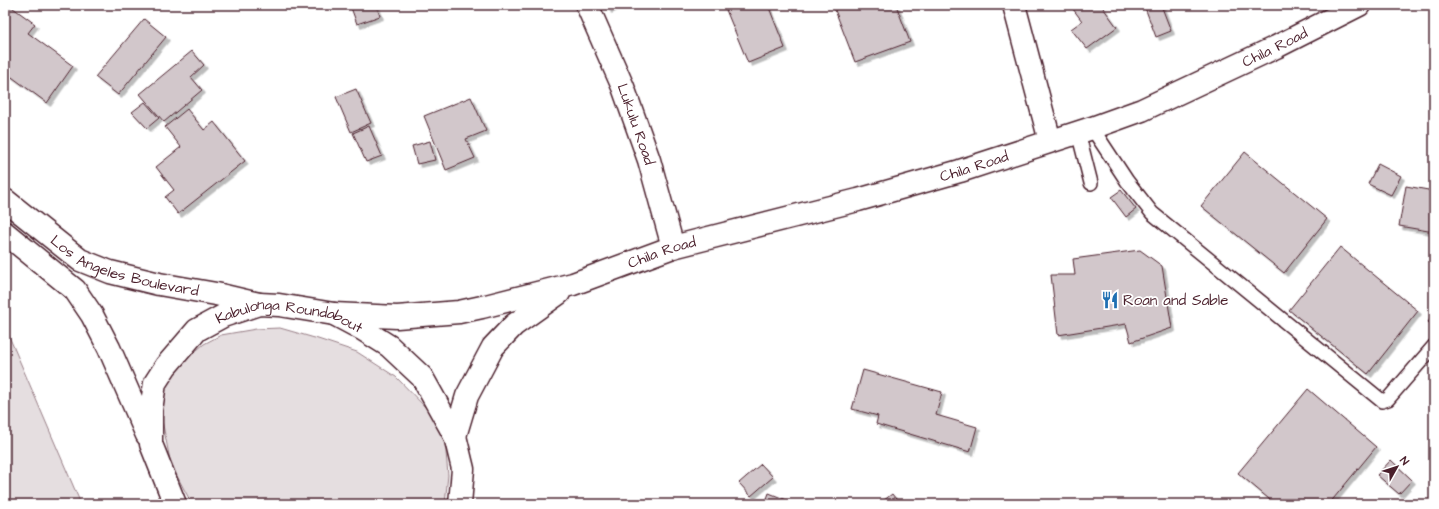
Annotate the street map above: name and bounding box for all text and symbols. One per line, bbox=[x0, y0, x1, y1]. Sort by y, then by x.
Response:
street label: Chila Road bbox=[1239, 23, 1312, 73]
street label: Lukulu Road bbox=[612, 81, 660, 168]
street label: Chila Road bbox=[937, 146, 1011, 187]
street label: Los Angeles Boulevard bbox=[46, 230, 201, 302]
street label: Chila Road bbox=[625, 232, 698, 274]
restaurant icon: Roan and Sable bbox=[1100, 290, 1120, 310]
place label: Roan and Sable bbox=[1123, 290, 1228, 311]
street label: Kabulonga Roundabout bbox=[212, 294, 366, 339]
north arrow bbox=[1377, 447, 1417, 487]
text: N bbox=[1396, 454, 1412, 468]

